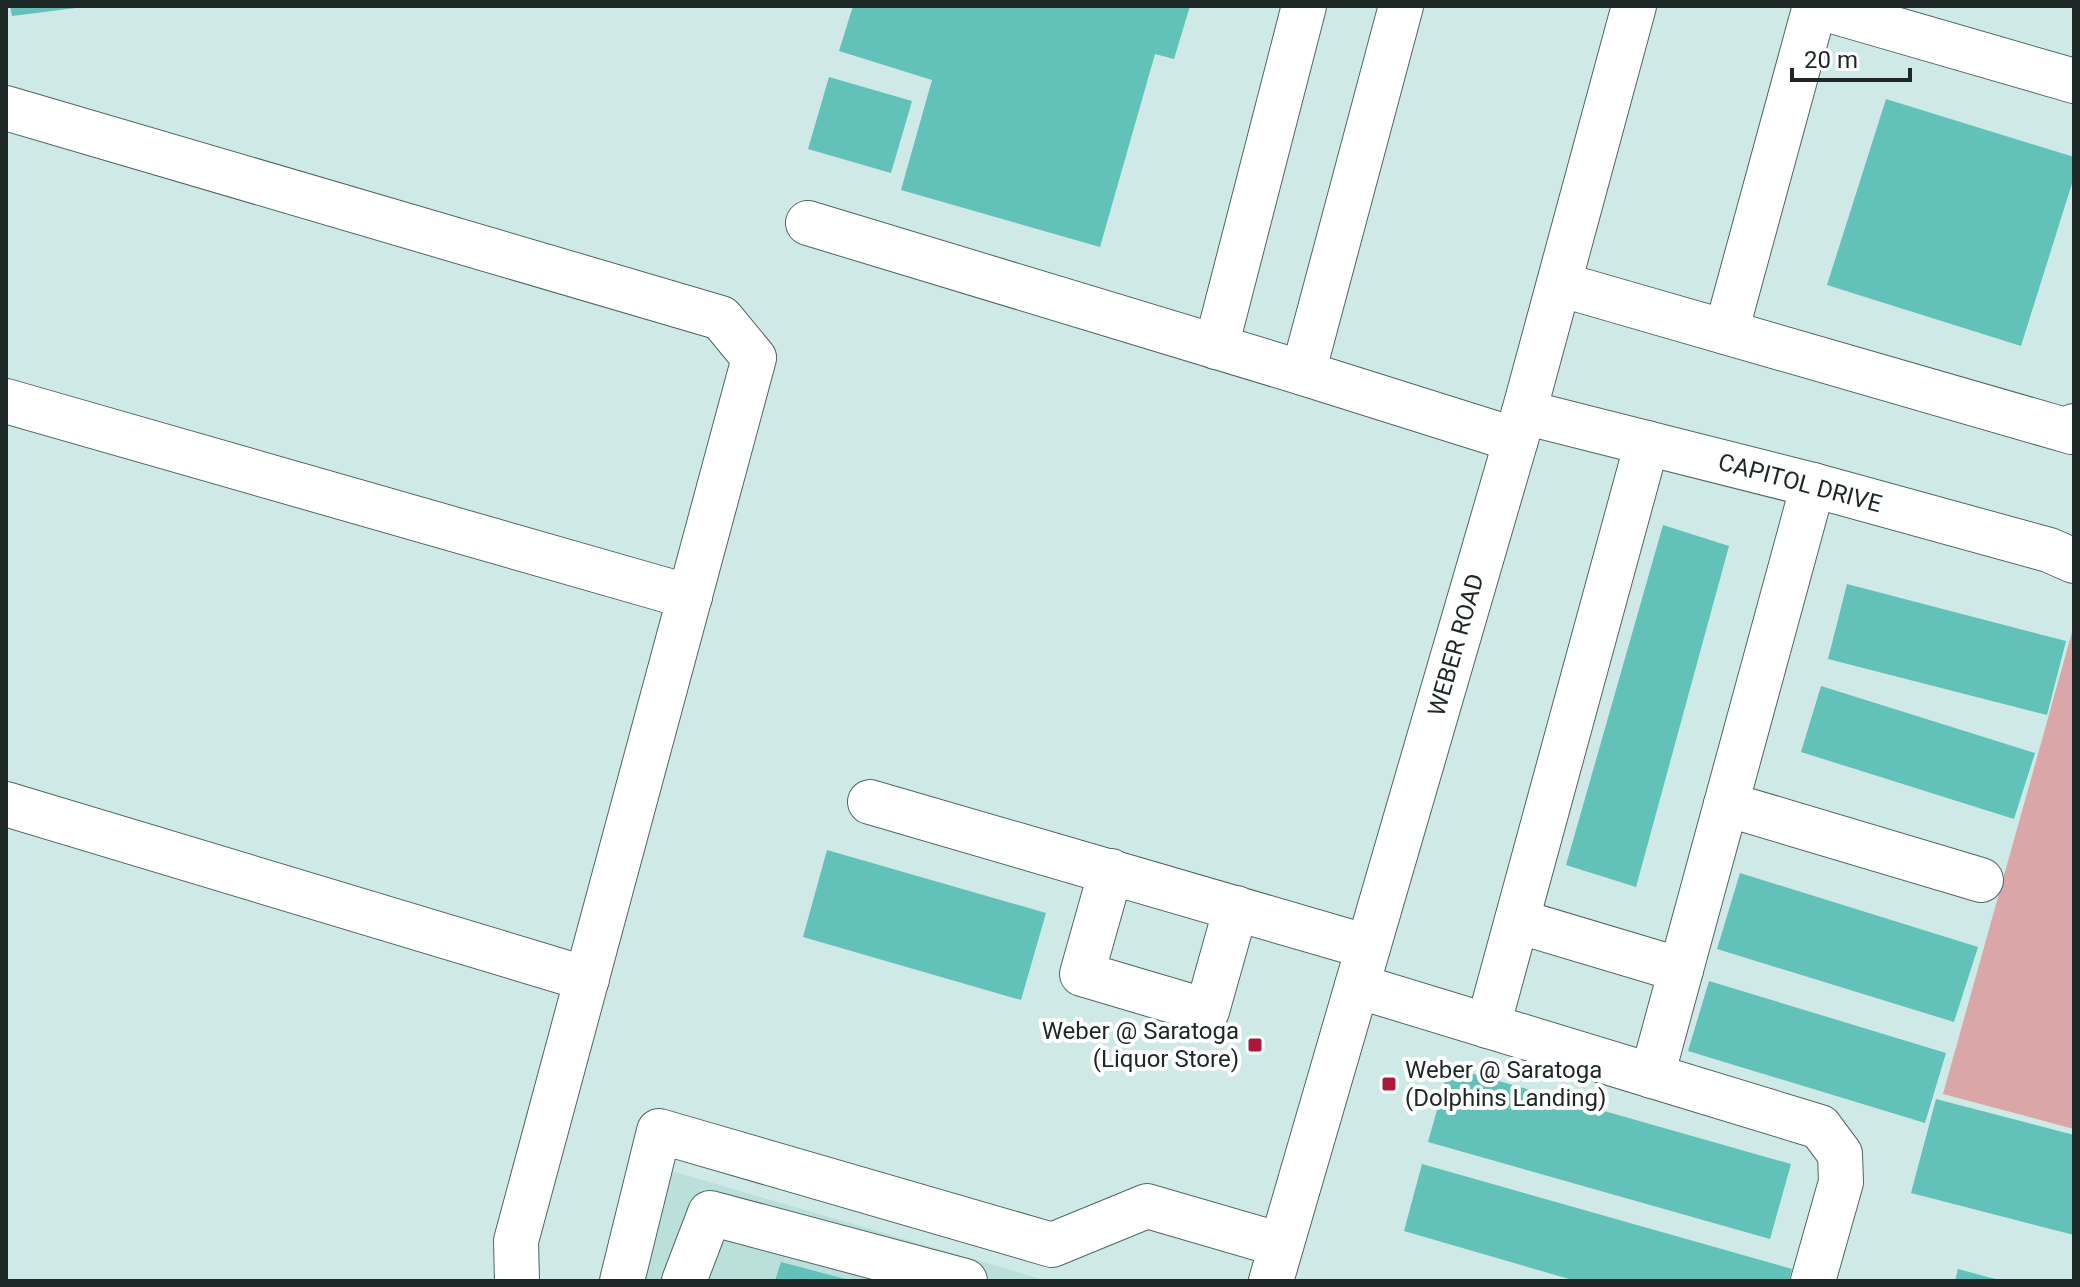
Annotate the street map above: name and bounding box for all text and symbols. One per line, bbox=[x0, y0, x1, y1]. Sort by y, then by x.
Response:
scale bar bbox=[1792, 32, 1910, 82]
text: 20 m bbox=[1804, 46, 1858, 74]
street label: CAPITOL DRIVE bbox=[1715, 448, 1885, 518]
street label: WEBER ROAD bbox=[1422, 571, 1490, 719]
place label: Weber @ Saratoga (Liquor Store) bbox=[1042, 1017, 1239, 1073]
marker: Weber @ Saratoga (Liquor Store) bbox=[1246, 1036, 1264, 1054]
place label: Weber @ Saratoga (Dolphins Landing) bbox=[1405, 1056, 1606, 1112]
marker: Weber @ Saratoga (Dolphins Landing) bbox=[1380, 1075, 1398, 1093]

